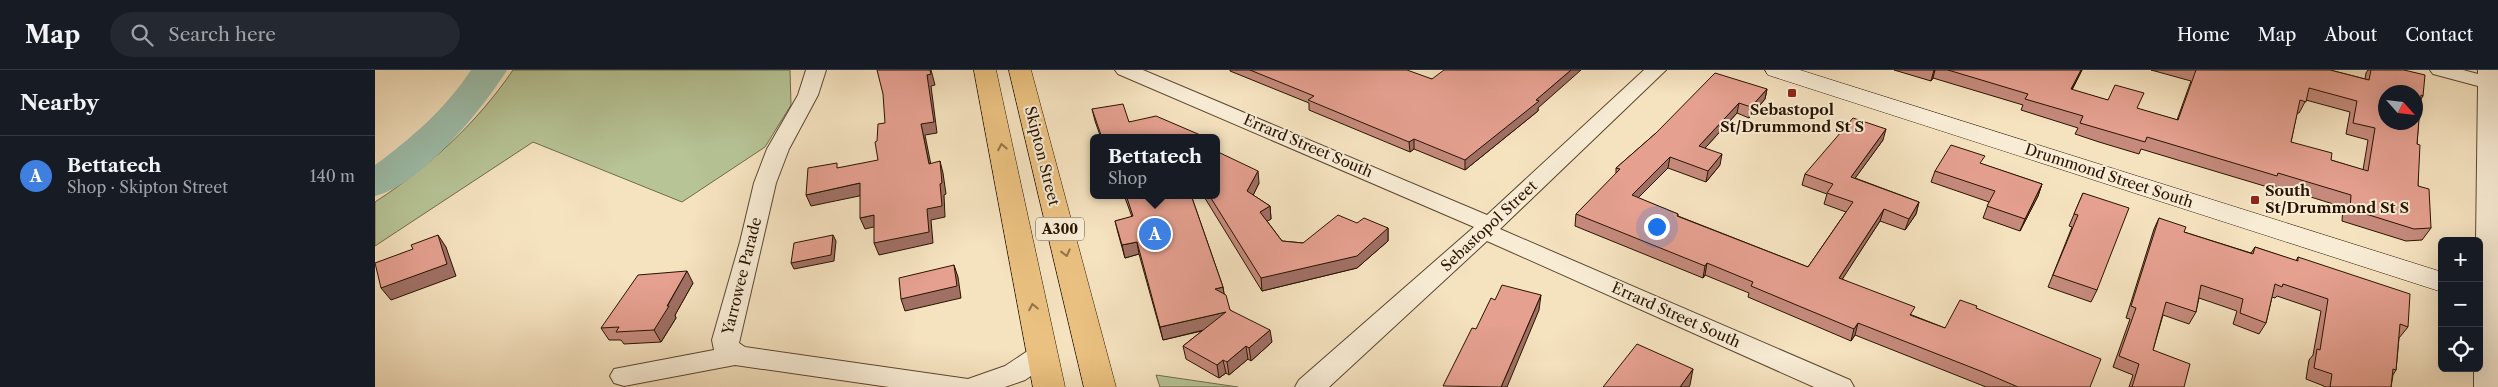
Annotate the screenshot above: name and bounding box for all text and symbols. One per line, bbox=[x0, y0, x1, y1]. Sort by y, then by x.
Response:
search box bbox=[110, 12, 460, 57]
text: Map bbox=[25, 20, 80, 49]
icon: search bbox=[128, 21, 156, 49]
text: Search here bbox=[168, 23, 276, 46]
text: Home bbox=[2177, 24, 2230, 46]
text: Map bbox=[2258, 24, 2296, 46]
text: About bbox=[2324, 24, 2377, 46]
text: Contact bbox=[2405, 24, 2473, 46]
north arrow bbox=[2378, 85, 2423, 130]
marker: Sebastopol St/Drummond St S bbox=[1786, 87, 1798, 99]
text: Nearby bbox=[20, 90, 99, 115]
place label: Sebastopol St/Drummond St S bbox=[1720, 100, 1864, 136]
street label: Skipton Street bbox=[1021, 104, 1064, 208]
street label: Errard Street South bbox=[1241, 110, 1376, 182]
popup bbox=[1090, 134, 1220, 199]
street label: Drummond Street South bbox=[2023, 139, 2196, 212]
one-way arrow bbox=[997, 143, 1007, 152]
text: Bettatech bbox=[1108, 145, 1202, 168]
text: Bettatech bbox=[67, 154, 161, 177]
text: A bbox=[30, 166, 42, 186]
text: 140 m bbox=[310, 166, 355, 186]
text: Shop bbox=[1108, 168, 1147, 188]
street label: Sebastopol Street bbox=[1437, 176, 1541, 275]
text: Shop · Skipton Street bbox=[67, 177, 228, 197]
place label: South St/Drummond St S bbox=[2265, 181, 2409, 217]
marker: South St/Drummond St S bbox=[2249, 194, 2261, 206]
your location bbox=[1644, 214, 1670, 240]
street label: Yarrowee Parade bbox=[717, 215, 765, 338]
pin: A bbox=[1139, 215, 1171, 253]
road number: A300 bbox=[1036, 218, 1084, 240]
map controls bbox=[2438, 237, 2483, 372]
button: + bbox=[2438, 237, 2483, 282]
one-way arrow bbox=[1060, 249, 1071, 258]
street label: Errard Street South bbox=[1609, 278, 1744, 352]
button: − bbox=[2438, 282, 2483, 327]
one-way arrow bbox=[1028, 302, 1039, 311]
button: locate bbox=[2438, 327, 2483, 372]

